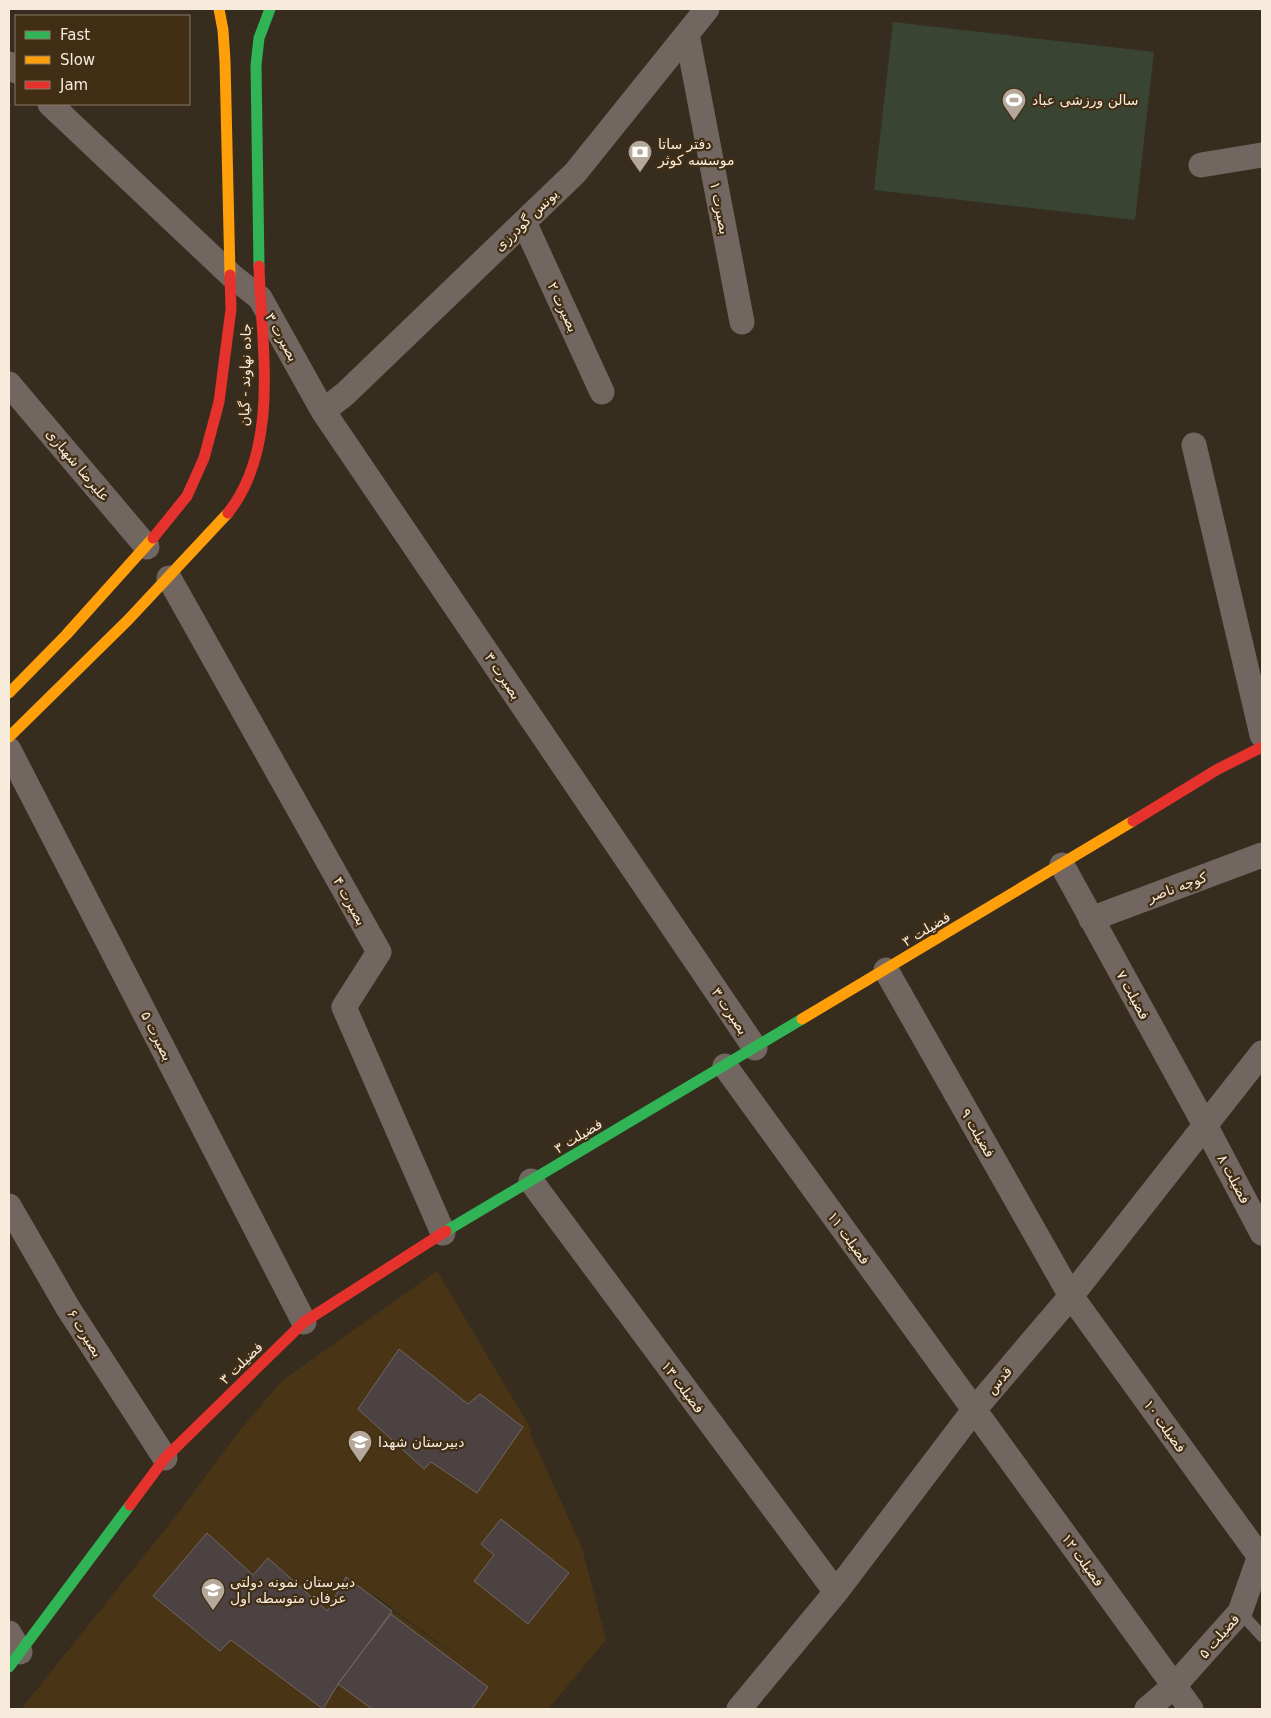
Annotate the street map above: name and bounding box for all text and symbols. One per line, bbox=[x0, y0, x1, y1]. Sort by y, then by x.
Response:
legend bbox=[15, 15, 190, 105]
text: Fast bbox=[60, 26, 90, 44]
text: Slow bbox=[60, 51, 95, 69]
text: Jam bbox=[59, 76, 88, 94]
sports icon: سالن ورزشی عباد bbox=[1001, 87, 1027, 121]
place label: سالن ورزشی عباد bbox=[1032, 92, 1139, 109]
place label: دفتر ساتا موسسه کوثر bbox=[657, 136, 734, 169]
bank icon: دفتر ساتا موسسه کوثر bbox=[627, 139, 653, 173]
street label: بصیرت ۱ bbox=[706, 180, 733, 236]
street label: یونس گودرزی bbox=[491, 186, 562, 255]
street label: بصیرت ۲ bbox=[544, 280, 581, 335]
street label: بصیرت ۳ bbox=[261, 310, 302, 365]
street label: جاده نهاوند - گیان bbox=[236, 323, 255, 427]
street label: علیرضا شهبازی bbox=[42, 425, 113, 505]
street label: بصیرت ۳ bbox=[481, 649, 524, 703]
street label: کوچه ناصر bbox=[1144, 869, 1210, 906]
street label: بصیرت ۴ bbox=[329, 874, 370, 929]
street label: فضیلت ۳ bbox=[899, 908, 953, 950]
street label: فضیلت ۷ bbox=[1113, 968, 1153, 1022]
street label: بصیرت ۳ bbox=[708, 984, 751, 1038]
street label: بصیرت ۵ bbox=[137, 1009, 176, 1064]
street label: فضیلت ۹ bbox=[958, 1106, 998, 1160]
street label: فضیلت ۳ bbox=[551, 1115, 605, 1157]
street label: فضیلت ۸ bbox=[1214, 1152, 1254, 1206]
street label: فضیلت ۱۱ bbox=[825, 1209, 873, 1267]
street label: بصیرت ۶ bbox=[63, 1306, 106, 1360]
street label: فضیلت ۳ bbox=[216, 1339, 266, 1387]
street label: فضیلت ۱۳ bbox=[658, 1358, 708, 1416]
street label: قدس bbox=[983, 1363, 1016, 1398]
street label: فضیلت ۱۰ bbox=[1141, 1397, 1189, 1455]
school or university icon: دبیرستان شهدا bbox=[347, 1429, 373, 1463]
place label: دبیرستان شهدا bbox=[378, 1434, 464, 1451]
street label: فضیلت ۱۲ bbox=[1059, 1531, 1107, 1589]
place label: دبیرستان نمونه دولتی عرفان متوسطه اول bbox=[230, 1574, 355, 1607]
school or university icon: دبیرستان نمونه دولتی عرفان متوسطه اول bbox=[200, 1577, 226, 1611]
street label: فضیلت ۵ bbox=[1195, 1611, 1243, 1661]

